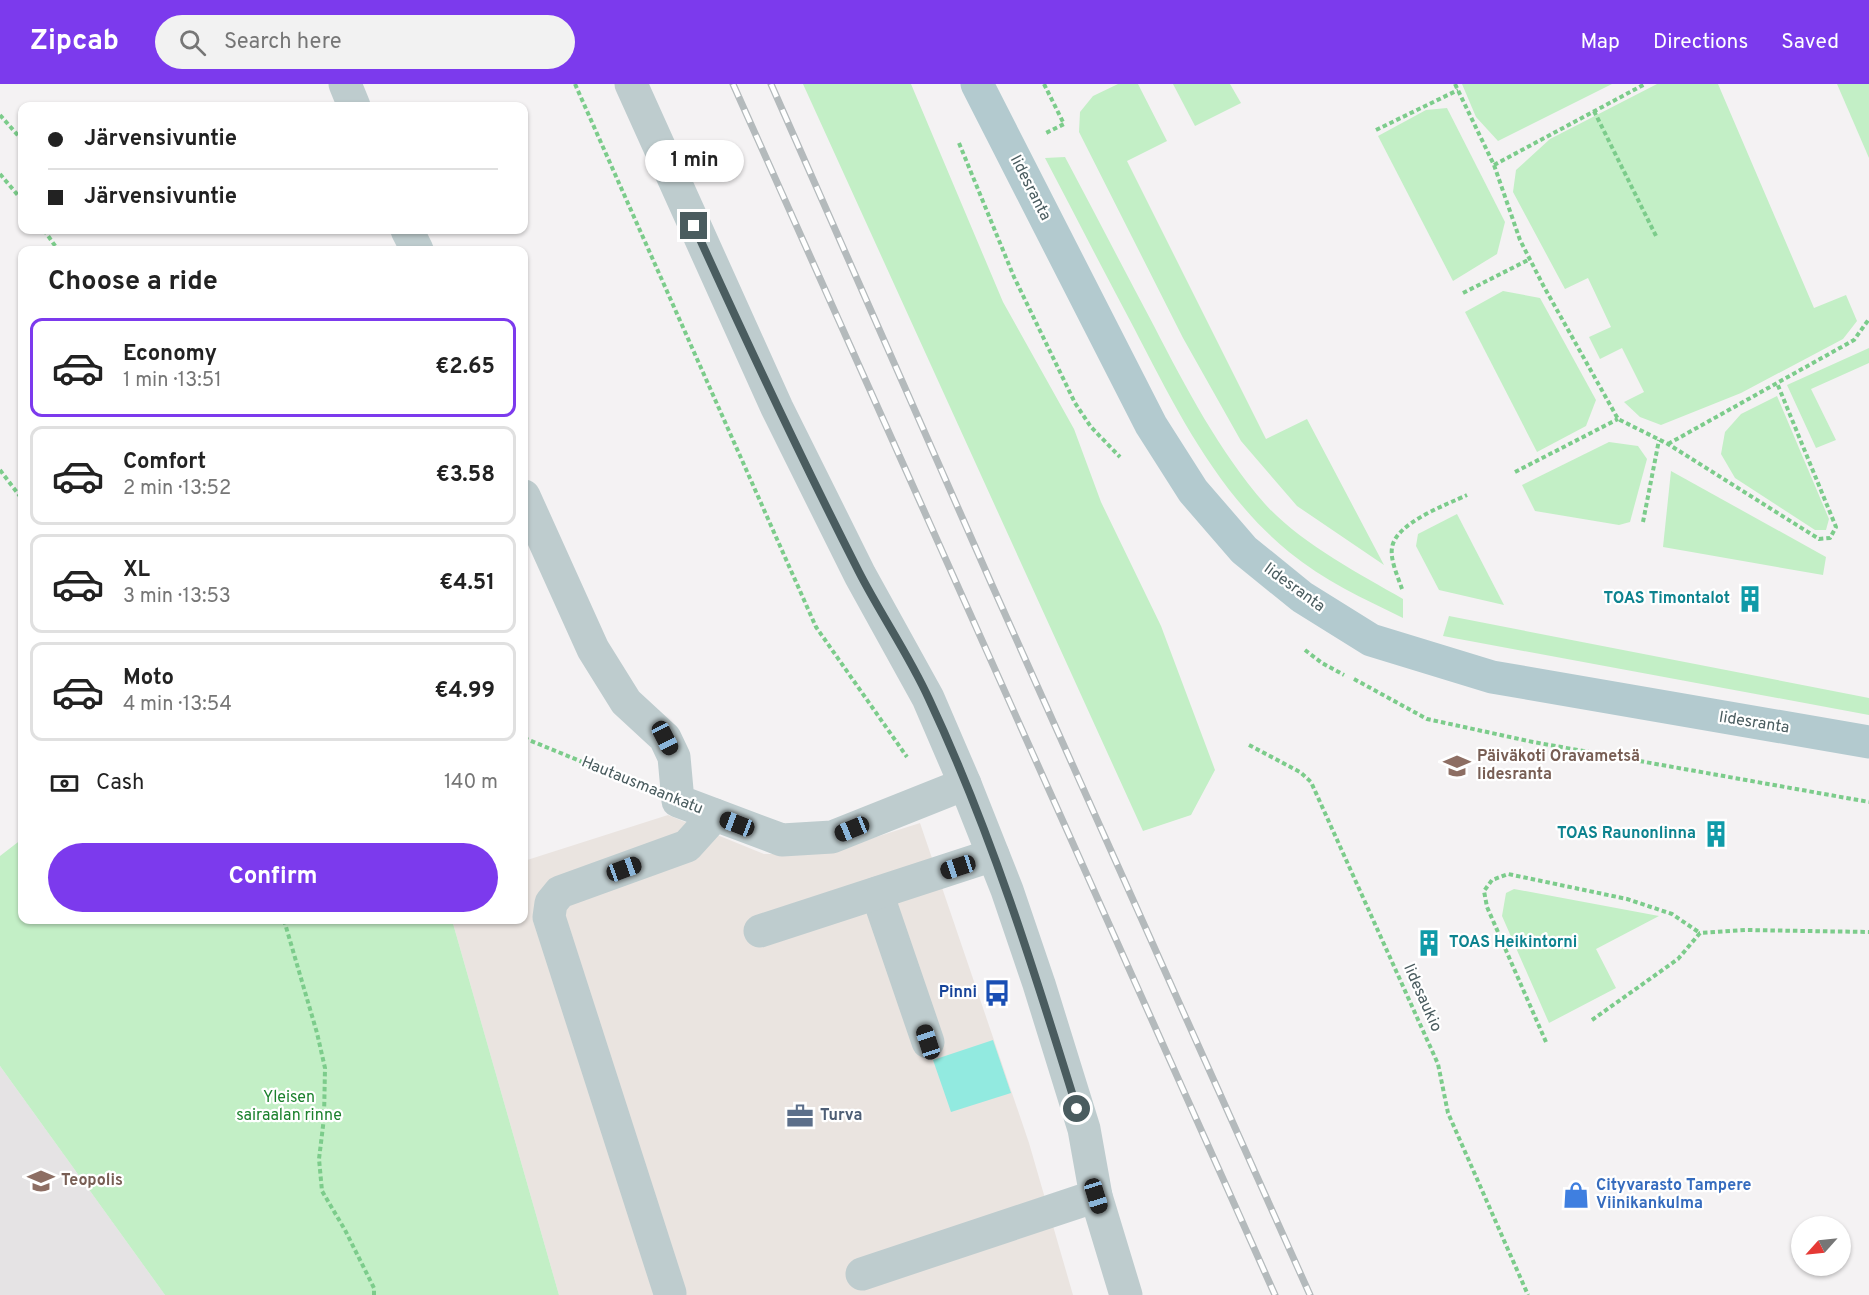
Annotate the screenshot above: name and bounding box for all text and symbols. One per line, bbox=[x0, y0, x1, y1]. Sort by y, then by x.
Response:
search box bbox=[155, 15, 575, 69]
text: Zipcab bbox=[30, 24, 119, 60]
icon: search bbox=[176, 26, 209, 59]
text: Search here bbox=[224, 29, 341, 56]
text: Map bbox=[1580, 29, 1620, 56]
text: Directions bbox=[1653, 29, 1748, 56]
text: Saved bbox=[1781, 29, 1839, 56]
text: Järvensivuntie bbox=[84, 126, 237, 153]
callout: 1 min bbox=[644, 139, 744, 181]
text: 1 min bbox=[670, 148, 719, 174]
street label: Iidesranta bbox=[1005, 152, 1055, 224]
text: Järvensivuntie bbox=[84, 184, 237, 211]
route end bbox=[680, 212, 707, 239]
text: Choose a ride bbox=[48, 265, 218, 299]
icon: car bbox=[51, 341, 105, 395]
text: Economy bbox=[123, 341, 217, 368]
text: €2.65 bbox=[435, 354, 495, 381]
text: 1 min · 13:51 bbox=[123, 368, 222, 394]
icon: car bbox=[51, 449, 105, 503]
text: Comfort bbox=[123, 449, 206, 476]
text: €3.58 bbox=[436, 462, 495, 489]
text: 2 min · 13:52 bbox=[123, 476, 231, 502]
icon: car bbox=[51, 557, 105, 611]
text: XL bbox=[123, 557, 150, 584]
street label: Iidesranta bbox=[1259, 559, 1329, 617]
text: €4.51 bbox=[439, 570, 495, 597]
text: 3 min · 13:53 bbox=[123, 584, 231, 610]
building icon: TOAS Timontalot bbox=[1735, 584, 1765, 614]
place label: TOAS Timontalot bbox=[1604, 589, 1730, 609]
icon: car bbox=[51, 665, 105, 719]
text: Moto bbox=[123, 665, 174, 692]
text: €4.99 bbox=[435, 678, 495, 705]
text: 4 min · 13:54 bbox=[123, 692, 232, 718]
street label: Iidesranta bbox=[1717, 708, 1791, 738]
car bbox=[649, 718, 681, 758]
place label: Päiväkoti Oravametsä Iidesranta bbox=[1477, 747, 1640, 785]
school or university icon: Päiväkoti Oravametsä Iidesranta bbox=[1442, 751, 1472, 781]
street label: Hautausmaankatu bbox=[578, 752, 706, 820]
icon: cash bbox=[48, 767, 81, 800]
text: Cash bbox=[96, 770, 145, 797]
text: 140 m bbox=[444, 770, 498, 796]
car bbox=[717, 809, 757, 839]
car bbox=[832, 814, 872, 844]
building icon: TOAS Raunonlinna bbox=[1701, 819, 1731, 849]
place label: TOAS Raunonlinna bbox=[1557, 824, 1696, 844]
button: Confirm bbox=[48, 843, 498, 912]
car bbox=[938, 853, 978, 881]
car bbox=[604, 854, 644, 884]
building icon: TOAS Heikintorni bbox=[1414, 928, 1444, 958]
place label: TOAS Heikintorni bbox=[1449, 933, 1577, 953]
street label: Iidesaukio bbox=[1398, 961, 1446, 1035]
bus stop icon: Pinni bbox=[982, 978, 1012, 1008]
place label: Pinni bbox=[939, 983, 977, 1003]
car bbox=[914, 1022, 942, 1062]
park label: Yleisen sairaalan rinne bbox=[236, 1088, 342, 1126]
route start bbox=[1063, 1095, 1090, 1122]
office icon: Turva bbox=[785, 1101, 815, 1131]
place label: Turva bbox=[820, 1106, 862, 1126]
school or university icon: Teopolis bbox=[26, 1166, 56, 1196]
place label: Teopolis bbox=[61, 1171, 123, 1191]
car bbox=[1082, 1176, 1110, 1216]
place label: Cityvarasto Tampere Viinikankulma bbox=[1596, 1176, 1751, 1214]
shop icon: Cityvarasto Tampere Viinikankulma bbox=[1561, 1180, 1591, 1210]
north arrow bbox=[1791, 1216, 1851, 1276]
map controls bbox=[1791, 1216, 1851, 1276]

